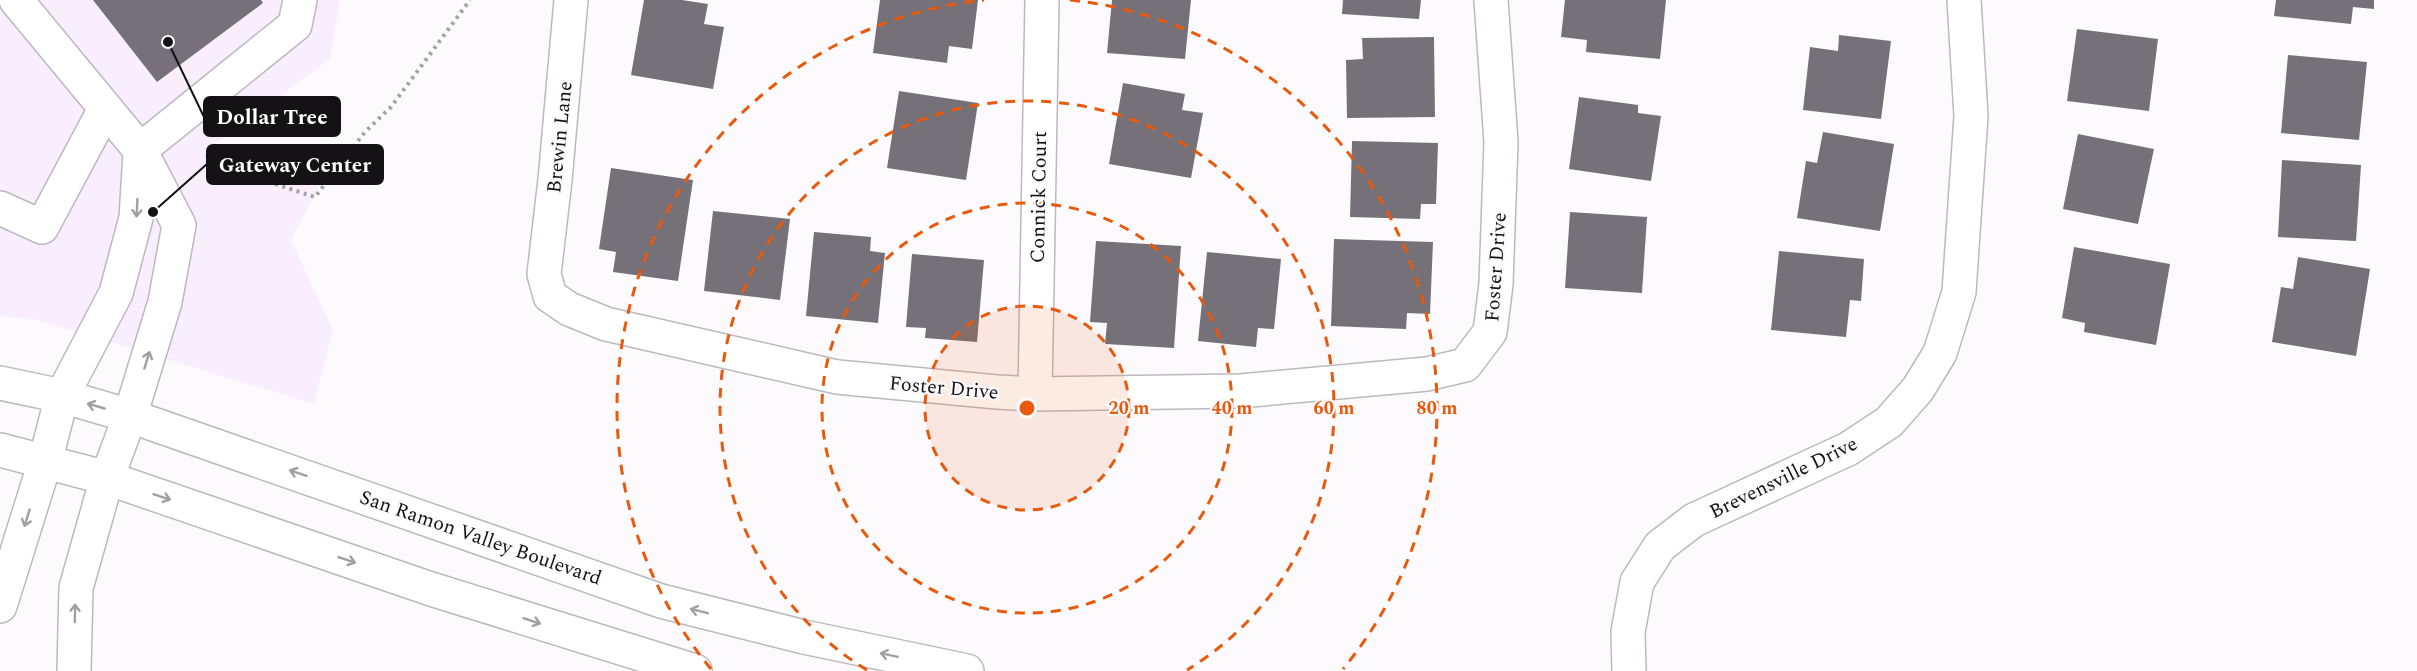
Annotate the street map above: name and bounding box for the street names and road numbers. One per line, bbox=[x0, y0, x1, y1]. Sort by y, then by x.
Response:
street label: Brewin Lane bbox=[539, 80, 581, 195]
street label: Connick Court bbox=[1023, 131, 1055, 263]
street label: Foster Drive bbox=[1477, 211, 1515, 323]
street label: Foster Drive bbox=[888, 368, 1000, 408]
street label: Brevensville Drive bbox=[1704, 429, 1863, 527]
street label: San Ramon Valley Boulevard bbox=[356, 482, 606, 594]

